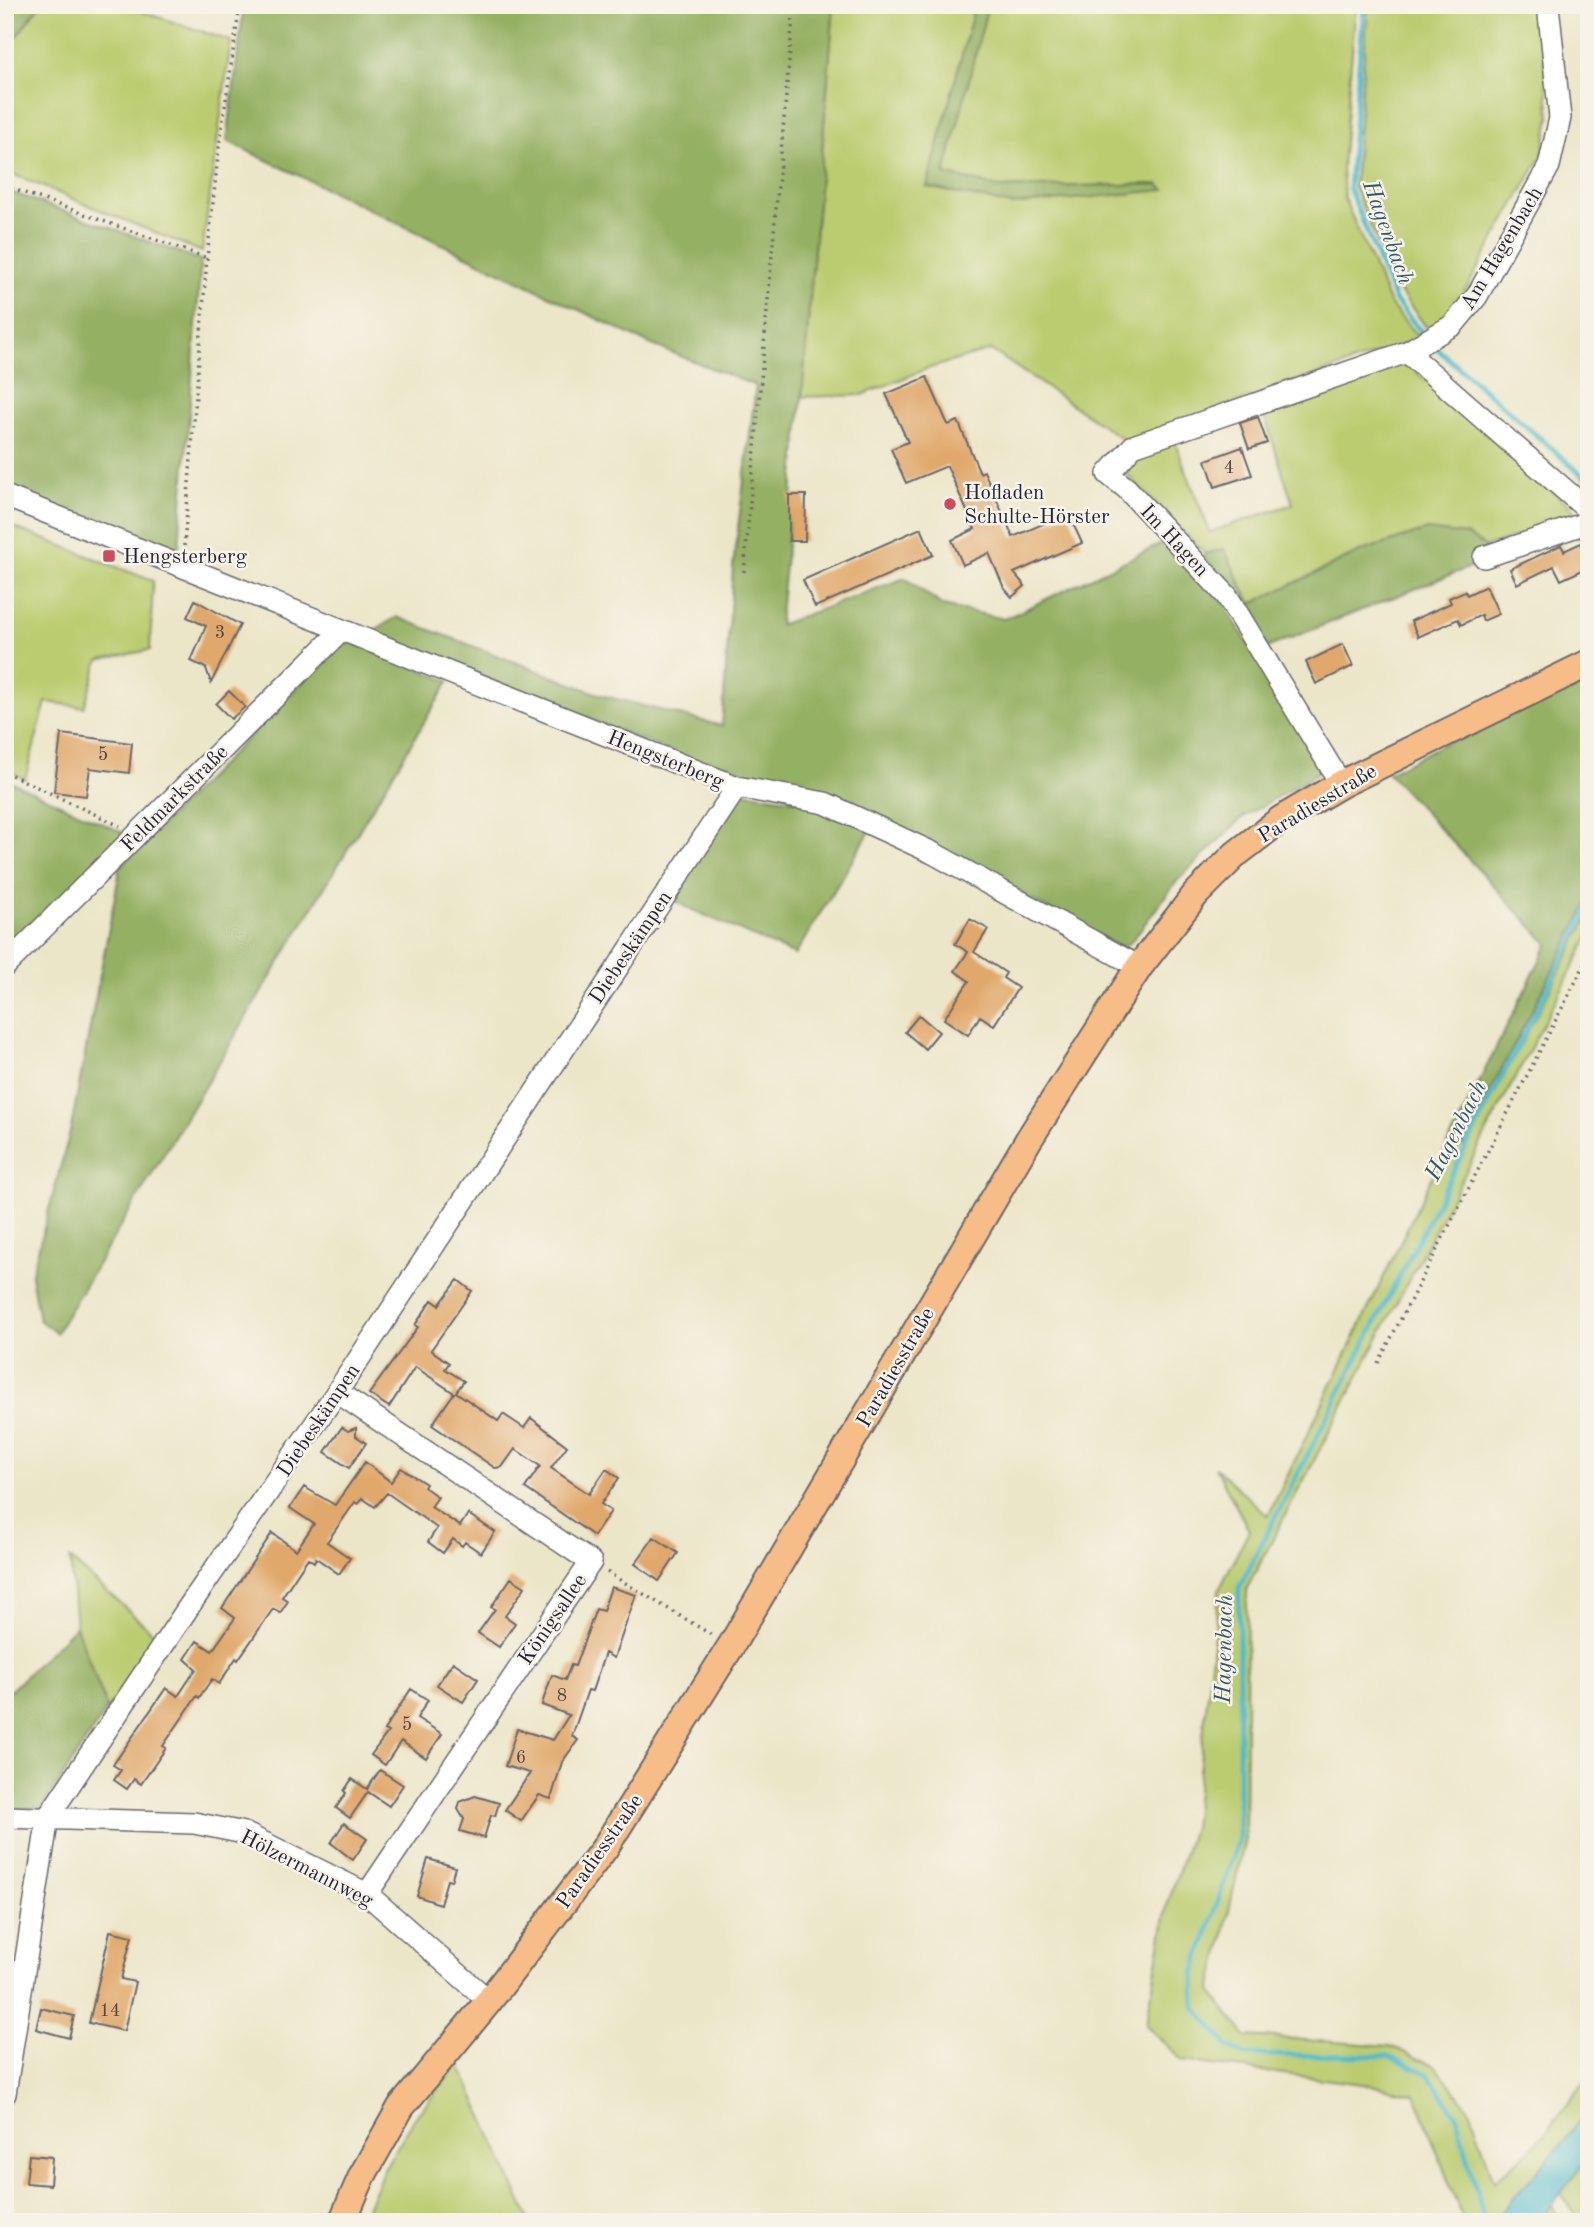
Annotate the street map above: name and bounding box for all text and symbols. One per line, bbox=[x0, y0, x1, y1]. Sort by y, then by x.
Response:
water label: Hagenbach bbox=[1357, 176, 1417, 288]
street label: Am Hagenbach bbox=[1457, 184, 1547, 314]
house number: 4 bbox=[1224, 459, 1234, 477]
place label: Hofladen Schulte-Hörster bbox=[964, 483, 1110, 528]
marker: Hofladen Schulte-Hörster bbox=[942, 496, 958, 512]
street label: Im Hagen bbox=[1136, 501, 1212, 581]
place label: Hengsterberg bbox=[123, 547, 248, 568]
marker: Hengsterberg bbox=[101, 548, 117, 564]
house number: 3 bbox=[215, 624, 225, 642]
street label: Hengsterberg bbox=[604, 727, 727, 794]
street label: Feldmarkstraße bbox=[118, 742, 233, 857]
house number: 5 bbox=[98, 746, 108, 764]
street label: Paradiesstraße bbox=[1255, 761, 1381, 848]
street label: Diebeskämpen bbox=[586, 888, 677, 1008]
water label: Hagenbach bbox=[1421, 1077, 1492, 1186]
street label: Paradiesstraße bbox=[854, 1304, 939, 1431]
street label: Diebeskämpen bbox=[274, 1361, 365, 1481]
street label: Königsallee bbox=[515, 1571, 591, 1669]
water label: Hagenbach bbox=[1212, 1594, 1238, 1705]
house number: 8 bbox=[557, 1687, 567, 1705]
house number: 5 bbox=[402, 1716, 412, 1734]
house number: 6 bbox=[516, 1749, 526, 1767]
street label: Paradiesstraße bbox=[553, 1791, 647, 1913]
street label: Hölzermannweg bbox=[236, 1827, 377, 1912]
house number: 14 bbox=[100, 2002, 120, 2020]

